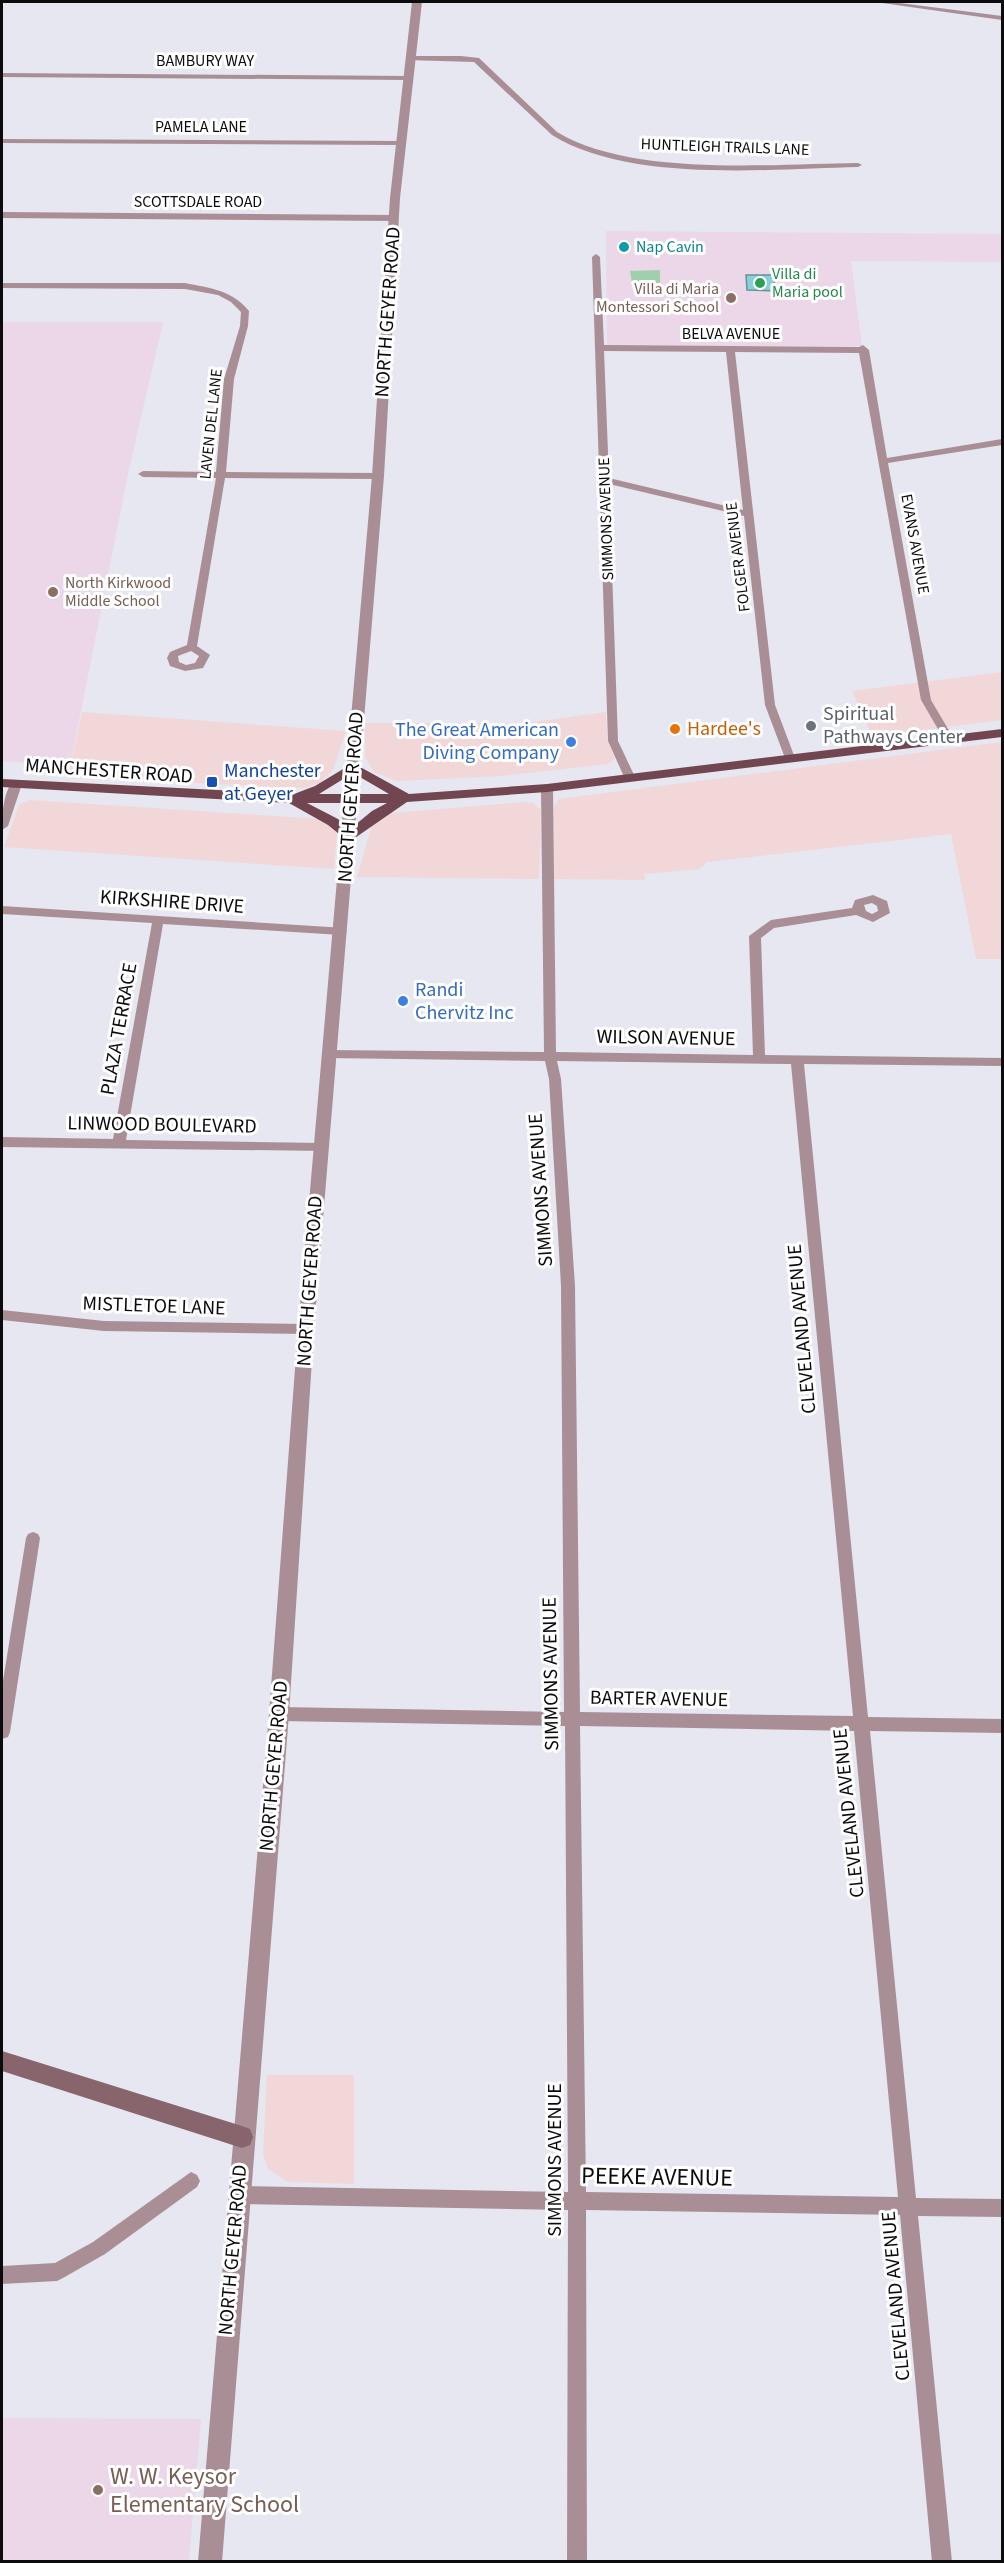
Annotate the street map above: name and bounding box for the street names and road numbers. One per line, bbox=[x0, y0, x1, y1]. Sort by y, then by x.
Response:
street label: BAMBURY WAY bbox=[156, 50, 254, 72]
street label: PAMELA LANE bbox=[155, 116, 247, 138]
street label: HUNTLEIGH TRAILS LANE bbox=[640, 133, 810, 161]
street label: SCOTTSDALE ROAD bbox=[134, 191, 262, 213]
street label: NORTH GEYER ROAD bbox=[368, 226, 408, 398]
street label: BELVA AVENUE bbox=[682, 323, 780, 345]
street label: LAVEN DEL LANE bbox=[194, 368, 228, 480]
street label: SIMMONS AVENUE bbox=[593, 457, 619, 581]
street label: EVANS AVENUE bbox=[895, 492, 935, 596]
street label: FOLGER AVENUE bbox=[720, 501, 756, 613]
street label: NORTH GEYER ROAD bbox=[331, 711, 371, 883]
street label: MANCHESTER ROAD bbox=[24, 751, 194, 791]
street label: KIRKSHIRE DRIVE bbox=[99, 883, 245, 921]
street label: PLAZA TERRACE bbox=[94, 961, 144, 1097]
street label: WILSON AVENUE bbox=[596, 1023, 736, 1053]
street label: LINWOOD BOULEVARD bbox=[67, 1109, 257, 1141]
street label: SIMMONS AVENUE bbox=[522, 1112, 560, 1268]
street label: NORTH GEYER ROAD bbox=[290, 1195, 330, 1367]
street label: CLEVELAND AVENUE bbox=[781, 1243, 823, 1415]
street label: MISTLETOE LANE bbox=[82, 1290, 226, 1322]
street label: SIMMONS AVENUE bbox=[536, 1597, 566, 1751]
street label: NORTH GEYER ROAD bbox=[253, 1680, 295, 1852]
street label: BARTER AVENUE bbox=[590, 1684, 728, 1714]
street label: CLEVELAND AVENUE bbox=[826, 1727, 872, 1899]
street label: SIMMONS AVENUE bbox=[541, 2083, 569, 2237]
street label: PEEKE AVENUE bbox=[581, 2158, 733, 2196]
street label: NORTH GEYER ROAD bbox=[212, 2164, 254, 2336]
street label: CLEVELAND AVENUE bbox=[875, 2210, 917, 2382]

